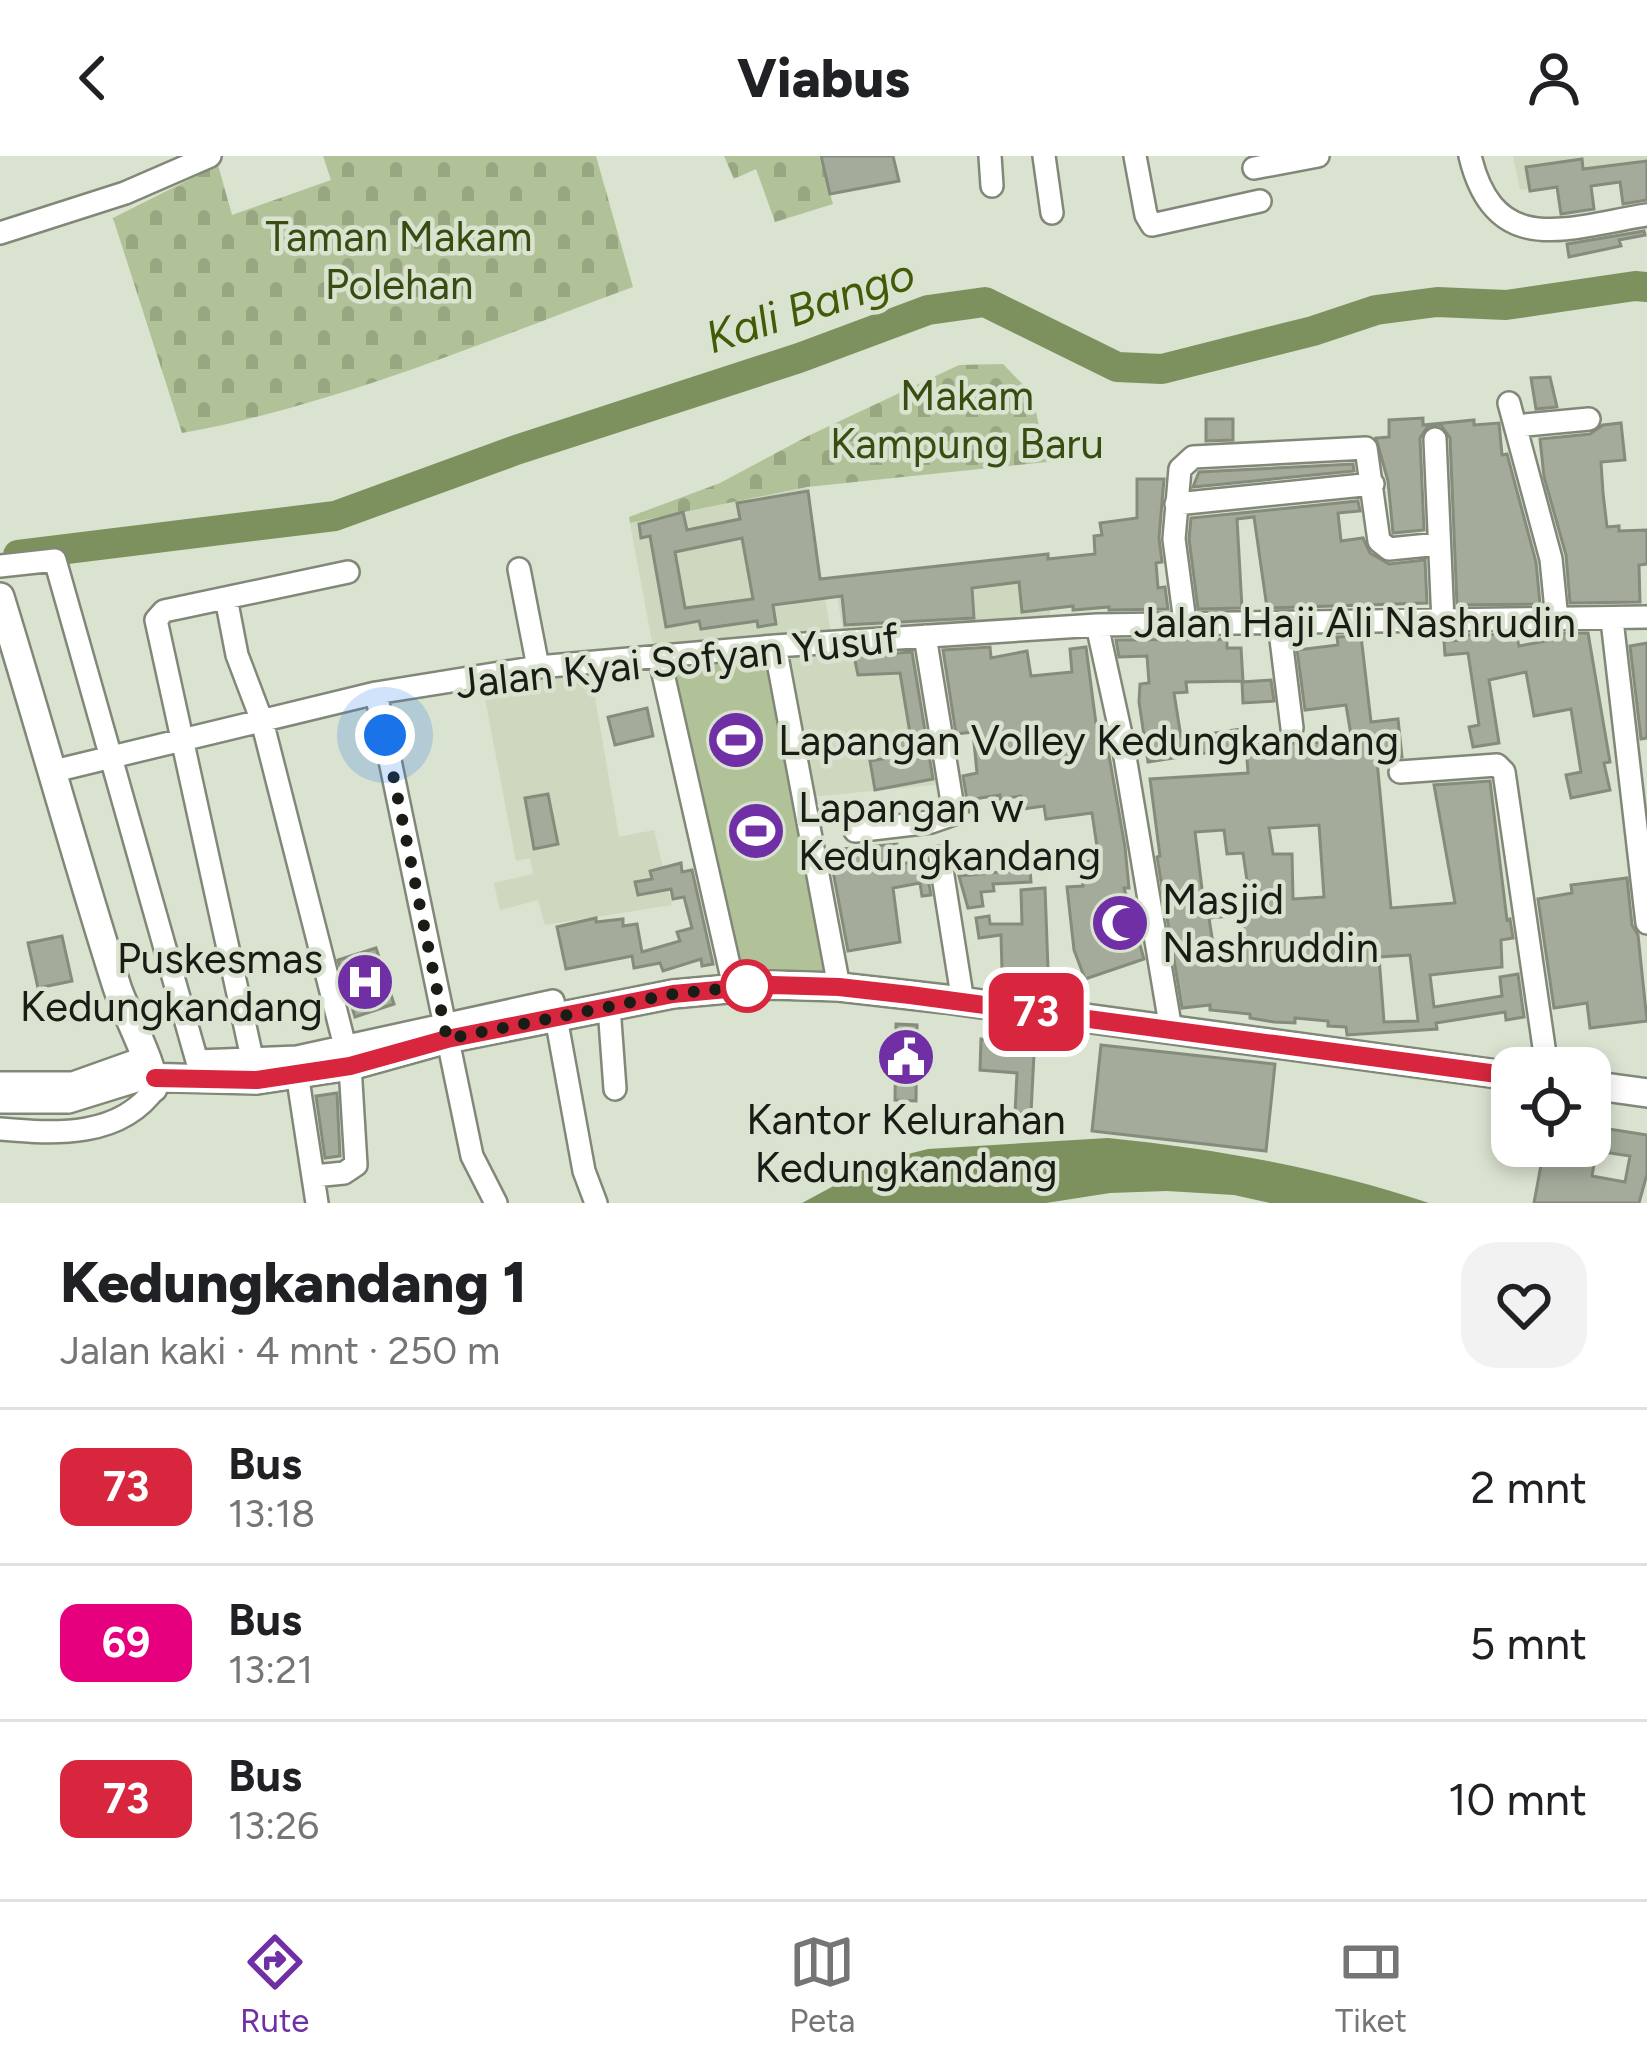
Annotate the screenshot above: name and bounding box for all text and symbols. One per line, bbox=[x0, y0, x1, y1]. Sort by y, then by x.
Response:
icon: back bbox=[60, 45, 126, 111]
icon: person bbox=[1521, 45, 1587, 111]
text: Viabus bbox=[737, 46, 910, 111]
park label: Taman Makam Polehan bbox=[265, 211, 533, 310]
water label: Kali Bango bbox=[699, 246, 921, 364]
park label: Makam Kampung Baru bbox=[830, 370, 1104, 469]
street label: Jalan Haji Ali Nashrudin bbox=[1134, 597, 1576, 648]
street label: Jalan Kyai Sofyan Yusuf bbox=[453, 612, 901, 709]
your location bbox=[355, 705, 415, 765]
sports icon: Lapangan Volley Kedungkandang bbox=[705, 709, 767, 771]
place label: Lapangan Volley Kedungkandang bbox=[778, 715, 1399, 766]
place label: Lapangan w Kedungkandang bbox=[798, 782, 1101, 881]
sports icon: Lapangan w Kedungkandang bbox=[725, 800, 787, 862]
place label: Masjid Nashruddin bbox=[1162, 874, 1379, 973]
mosque icon: Masjid Nashruddin bbox=[1089, 892, 1151, 954]
place label: Puskesmas Kedungkandang bbox=[20, 933, 323, 1032]
hospital icon: Puskesmas Kedungkandang bbox=[334, 951, 396, 1013]
unlabelled marker bbox=[722, 961, 772, 1011]
line badge: 73 bbox=[982, 973, 1090, 1051]
text: 73 bbox=[1013, 986, 1059, 1037]
public building icon: Kantor Kelurahan Kedungkandang bbox=[875, 1026, 937, 1088]
map controls bbox=[1491, 1047, 1611, 1167]
button: locate bbox=[1491, 1047, 1611, 1167]
place label: Kantor Kelurahan Kedungkandang bbox=[746, 1094, 1066, 1193]
button: heart bbox=[1461, 1242, 1587, 1368]
text: Kedungkandang 1 bbox=[60, 1248, 527, 1316]
text: Jalan kaki · 4 mnt · 250 m bbox=[60, 1327, 500, 1374]
text: Bus bbox=[228, 1436, 302, 1490]
text: 2 mnt bbox=[1470, 1460, 1587, 1514]
text: 73 bbox=[103, 1461, 149, 1512]
text: 13:18 bbox=[228, 1490, 315, 1537]
text: Bus bbox=[228, 1592, 302, 1646]
text: 5 mnt bbox=[1470, 1616, 1587, 1670]
text: 69 bbox=[102, 1617, 150, 1668]
text: 13:21 bbox=[228, 1646, 313, 1693]
text: Bus bbox=[228, 1748, 302, 1802]
text: 10 mnt bbox=[1448, 1772, 1587, 1826]
text: 73 bbox=[103, 1773, 149, 1824]
text: 13:26 bbox=[228, 1802, 319, 1849]
tab: Rute bbox=[240, 1929, 309, 2040]
tab: Peta bbox=[789, 1929, 855, 2040]
tab: Tiket bbox=[1335, 1929, 1407, 2040]

